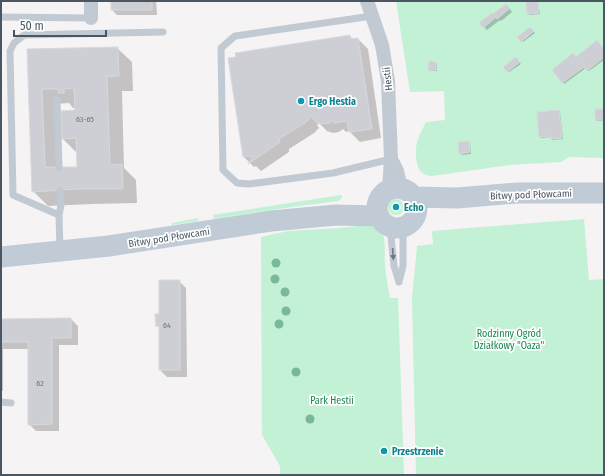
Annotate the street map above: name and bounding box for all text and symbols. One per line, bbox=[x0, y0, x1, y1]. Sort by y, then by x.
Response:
scale bar bbox=[14, 12, 106, 38]
text: 50 m bbox=[20, 19, 44, 33]
street label: Hestii bbox=[381, 67, 395, 91]
marker: Ergo Hestia bbox=[296, 96, 306, 106]
place label: Ergo Hestia bbox=[309, 96, 356, 108]
house number: 63-65 bbox=[76, 115, 94, 124]
street label: Bitwy pod Płowcami bbox=[490, 188, 572, 202]
marker: Echo bbox=[391, 202, 401, 212]
place label: Echo bbox=[404, 202, 424, 214]
street label: Bitwy pod Płowcami bbox=[128, 226, 211, 250]
one-way arrow bbox=[389, 248, 396, 260]
house number: 64 bbox=[163, 321, 171, 330]
park label: Rodzinny Ogród Działkowy "Oaza" bbox=[474, 328, 544, 352]
house number: 62 bbox=[36, 379, 44, 388]
park label: Park Hestii bbox=[310, 395, 354, 407]
marker: Przestrzenie bbox=[379, 446, 389, 456]
place label: Przestrzenie bbox=[392, 446, 443, 458]

